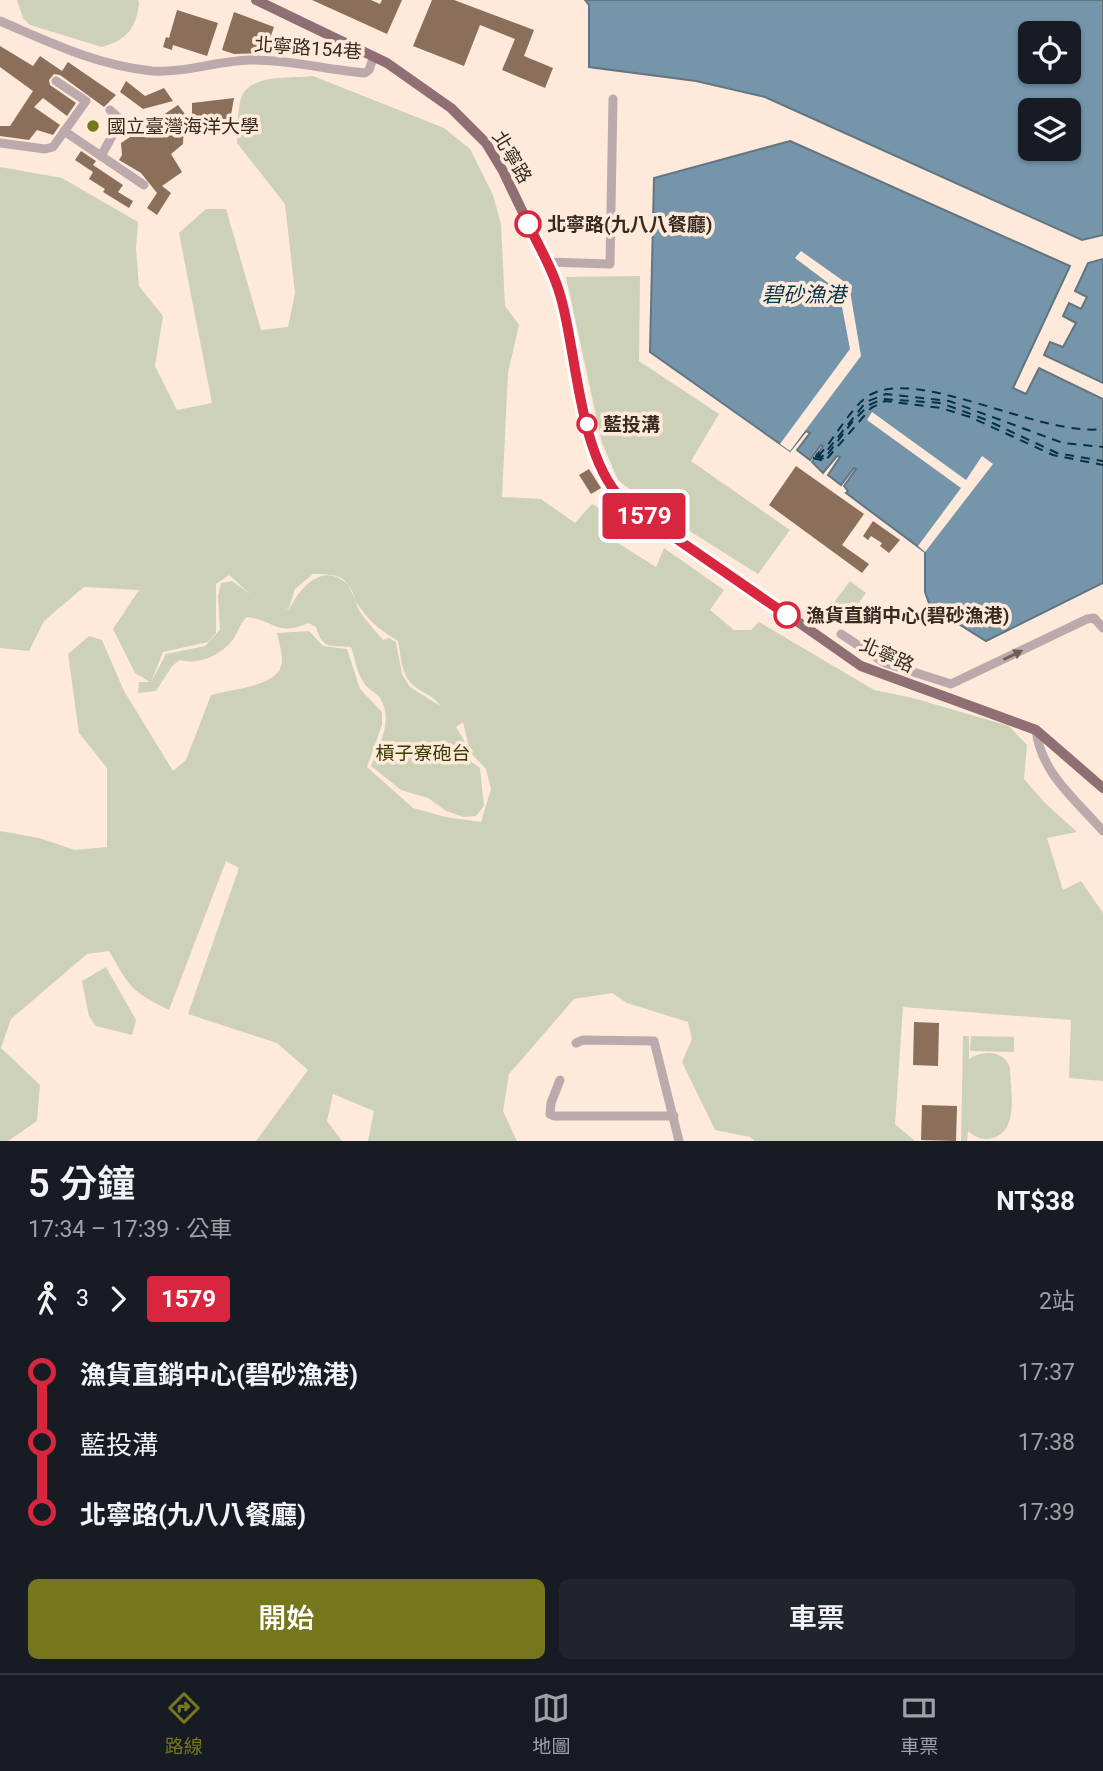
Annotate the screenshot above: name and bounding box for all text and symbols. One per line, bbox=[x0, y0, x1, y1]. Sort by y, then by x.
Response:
map controls bbox=[1018, 21, 1081, 161]
button: locate bbox=[1018, 21, 1081, 84]
street label: 北寧路154巷 bbox=[253, 33, 363, 63]
button: layers bbox=[1018, 98, 1081, 161]
place label: 國立臺灣海洋大學 bbox=[107, 115, 259, 138]
marker: 國立臺灣海洋大學 bbox=[85, 118, 101, 134]
street label: 北寧路 bbox=[487, 127, 537, 187]
marker: 北寧路(九八八餐廳) bbox=[515, 211, 541, 237]
place label: 北寧路(九八八餐廳) bbox=[547, 213, 712, 236]
water label: 碧砂漁港 bbox=[762, 283, 849, 307]
place label: 藍投溝 bbox=[603, 413, 660, 436]
marker: 藍投溝 bbox=[577, 414, 597, 434]
line badge: 1579 bbox=[595, 493, 693, 539]
text: 1579 bbox=[616, 502, 672, 530]
marker: 漁貨直銷中心(碧砂漁港) bbox=[774, 602, 800, 628]
place label: 漁貨直銷中心(碧砂漁港) bbox=[806, 604, 1009, 627]
street label: 北寧路 bbox=[856, 633, 918, 677]
one-way arrow bbox=[1003, 649, 1023, 661]
park label: 槓子寮砲台 bbox=[375, 742, 471, 765]
text: 5 分鐘 bbox=[28, 1162, 135, 1206]
text: NT$38 bbox=[996, 1186, 1075, 1216]
text: 17:34 – 17:39 · 公車 bbox=[28, 1216, 232, 1243]
icon: walk bbox=[28, 1280, 66, 1318]
icon: forward bbox=[99, 1280, 137, 1318]
text: 3 bbox=[76, 1285, 89, 1312]
text: 1579 bbox=[161, 1285, 216, 1313]
text: 2站 bbox=[1039, 1288, 1075, 1315]
text: 17:37 bbox=[1018, 1359, 1075, 1386]
text: 漁貨直銷中心(碧砂漁港) bbox=[80, 1360, 358, 1390]
text: 17:38 bbox=[1018, 1429, 1075, 1456]
text: 藍投溝 bbox=[80, 1430, 158, 1460]
text: 17:39 bbox=[1018, 1499, 1075, 1526]
text: 北寧路(九八八餐廳) bbox=[80, 1500, 306, 1530]
button: 開始 bbox=[28, 1579, 545, 1659]
button: 車票 bbox=[559, 1579, 1075, 1659]
tab: 路線 bbox=[165, 1689, 203, 1758]
tab: 地圖 bbox=[532, 1689, 570, 1758]
tab: 車票 bbox=[900, 1689, 938, 1758]

